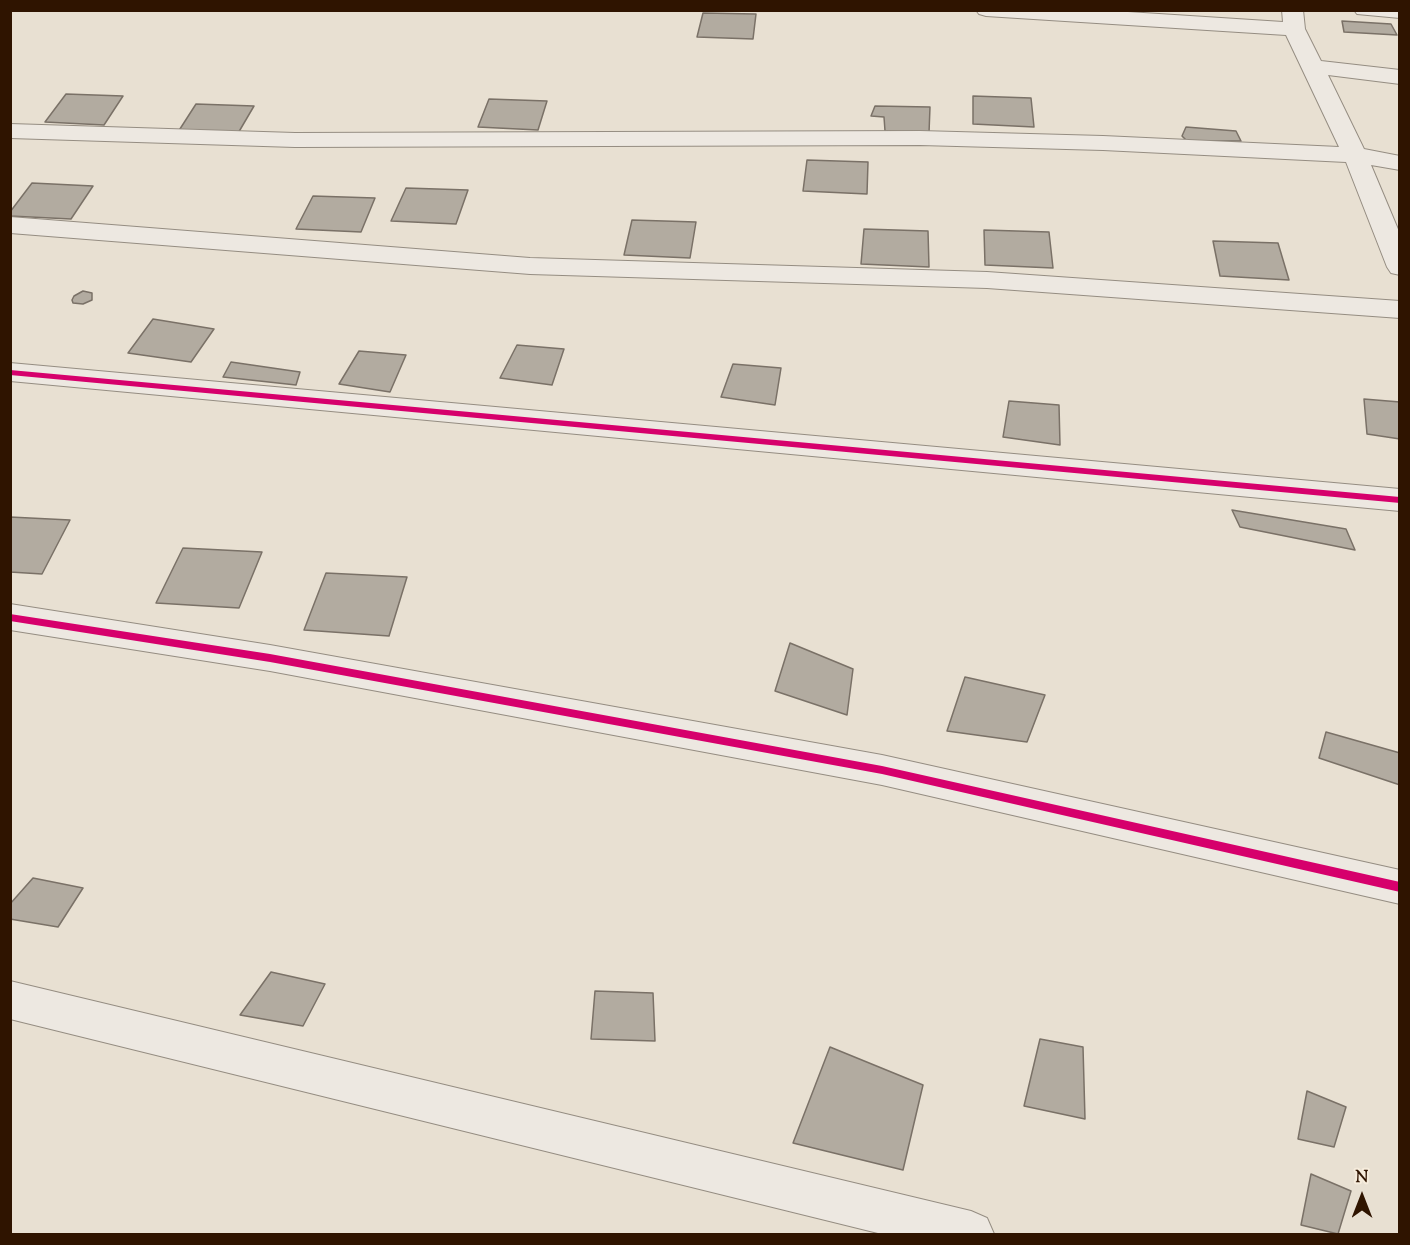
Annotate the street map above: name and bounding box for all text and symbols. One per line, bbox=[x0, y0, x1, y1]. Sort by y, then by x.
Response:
north arrow bbox=[1332, 1167, 1392, 1227]
text: N bbox=[1356, 1167, 1368, 1190]

